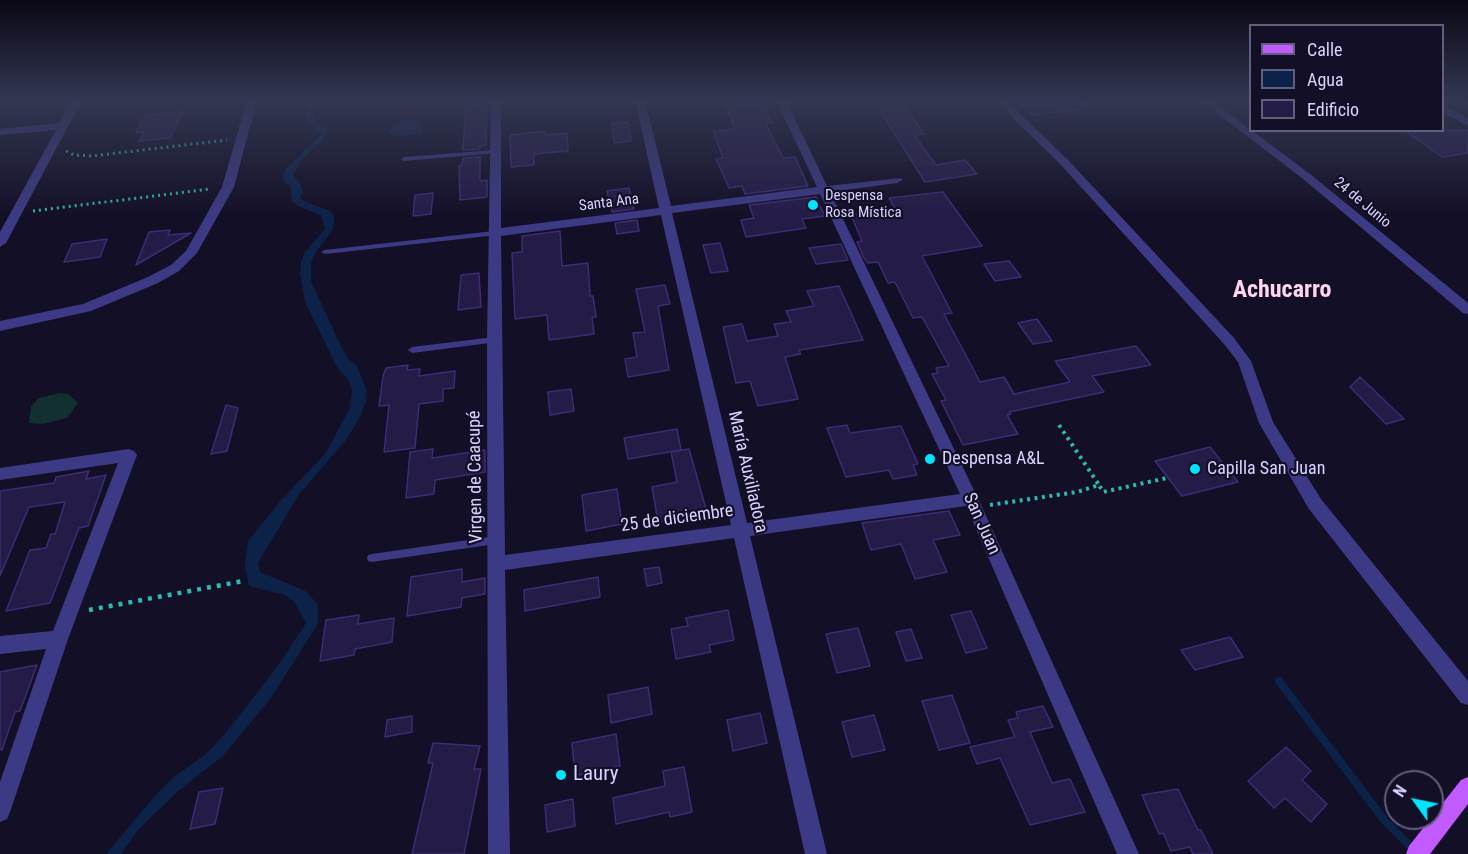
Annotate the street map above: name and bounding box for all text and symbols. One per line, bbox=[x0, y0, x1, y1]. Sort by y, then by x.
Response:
legend bbox=[1249, 24, 1444, 132]
text: Calle bbox=[1307, 39, 1343, 60]
text: Agua bbox=[1307, 69, 1344, 90]
text: Edificio bbox=[1307, 99, 1359, 120]
street label: 24 de Junio bbox=[1330, 174, 1394, 232]
place label: Despensa Rosa Mística bbox=[825, 187, 902, 222]
street label: Santa Ana bbox=[578, 190, 640, 216]
marker: Despensa Rosa Mística bbox=[806, 198, 820, 212]
district label: Achucarro bbox=[1233, 277, 1331, 305]
street label: María Auxiliadora bbox=[722, 409, 772, 535]
street label: Virgen de Caacupé bbox=[464, 410, 488, 544]
place label: Despensa A&L bbox=[942, 448, 1045, 470]
marker: Despensa A&L bbox=[923, 452, 937, 466]
place label: Capilla San Juan bbox=[1207, 458, 1325, 480]
marker: Capilla San Juan bbox=[1188, 462, 1202, 476]
street label: San Juan bbox=[958, 490, 1004, 558]
street label: 25 de diciembre bbox=[619, 500, 735, 538]
place label: Laury bbox=[573, 762, 619, 788]
marker: Laury bbox=[554, 768, 568, 782]
north arrow bbox=[1384, 770, 1444, 830]
text: N bbox=[1390, 782, 1411, 800]

